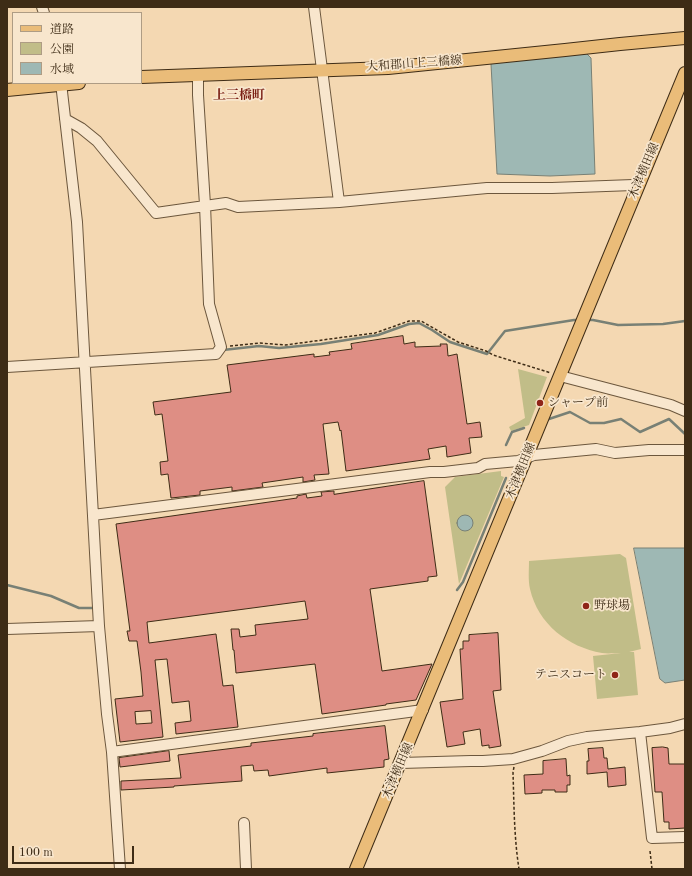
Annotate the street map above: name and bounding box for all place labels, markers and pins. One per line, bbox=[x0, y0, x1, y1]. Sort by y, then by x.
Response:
place label: シャープ前 bbox=[548, 396, 608, 410]
marker: シャープ前 bbox=[535, 398, 545, 408]
place label: 野球場 bbox=[594, 599, 630, 613]
marker: 野球場 bbox=[581, 601, 591, 611]
place label: テニスコート bbox=[535, 668, 607, 682]
marker: テニスコート bbox=[610, 670, 620, 680]

